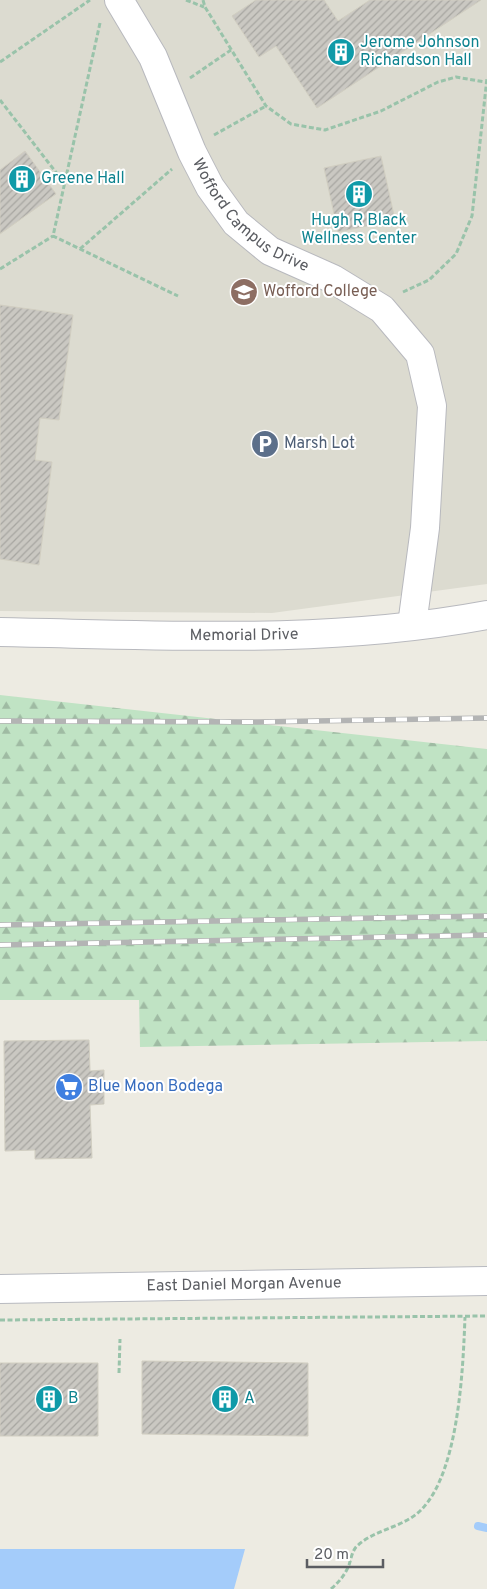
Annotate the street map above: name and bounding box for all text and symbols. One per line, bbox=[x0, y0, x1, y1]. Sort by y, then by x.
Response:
place label: Jerome Johnson Richardson Hall bbox=[360, 33, 479, 71]
building icon: Jerome Johnson Richardson Hall bbox=[326, 37, 356, 67]
street label: Wofford Campus Drive bbox=[187, 155, 312, 277]
building icon: Greene Hall bbox=[7, 164, 37, 194]
place label: Greene Hall bbox=[41, 169, 125, 189]
building icon: Hugh R Black Wellness Center bbox=[344, 179, 374, 209]
place label: Hugh R Black Wellness Center bbox=[301, 211, 417, 249]
school or university icon: Wofford College bbox=[229, 277, 259, 307]
place label: Wofford College bbox=[263, 282, 377, 302]
parking icon: Marsh Lot bbox=[250, 429, 280, 459]
place label: Marsh Lot bbox=[284, 434, 355, 454]
street label: Memorial Drive bbox=[189, 625, 299, 646]
supermarket icon: Blue Moon Bodega bbox=[54, 1072, 84, 1102]
place label: Blue Moon Bodega bbox=[88, 1077, 223, 1097]
street label: East Daniel Morgan Avenue bbox=[146, 1273, 342, 1297]
building icon: B bbox=[34, 1384, 64, 1414]
building icon: A bbox=[210, 1384, 240, 1414]
place label: B bbox=[68, 1389, 79, 1409]
place label: A bbox=[244, 1389, 255, 1409]
scale bar bbox=[307, 1536, 383, 1568]
text: 20 m bbox=[314, 1546, 349, 1565]

